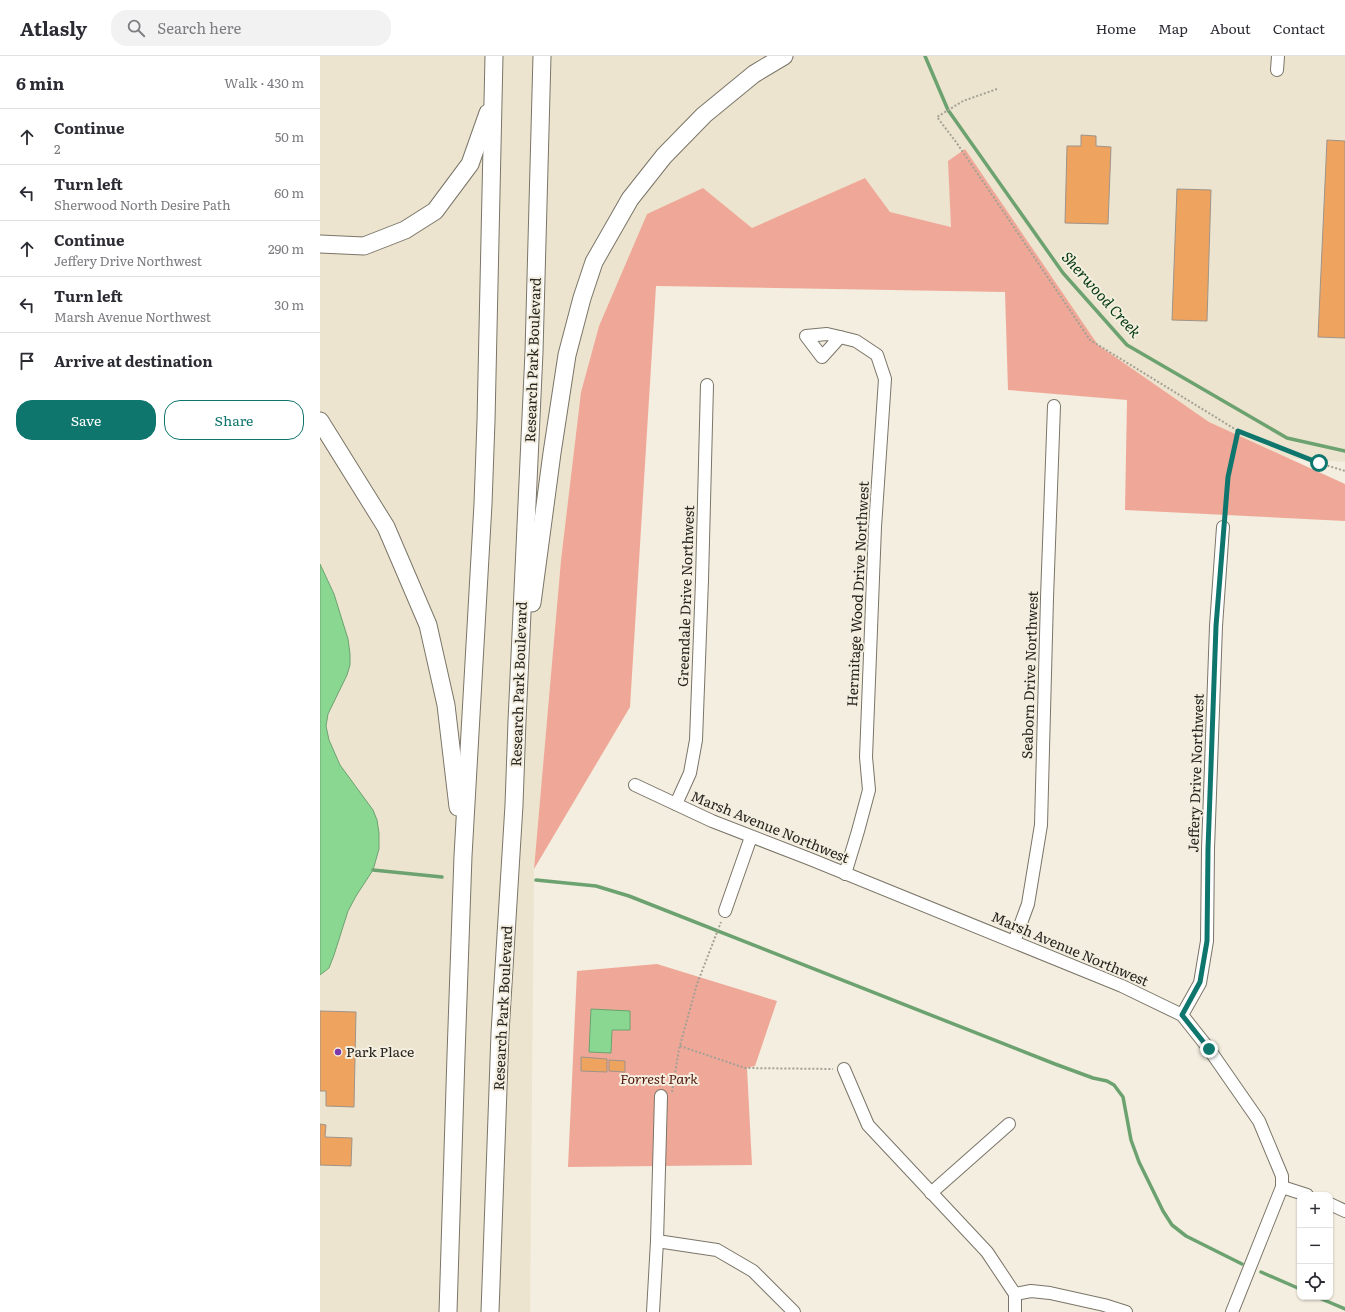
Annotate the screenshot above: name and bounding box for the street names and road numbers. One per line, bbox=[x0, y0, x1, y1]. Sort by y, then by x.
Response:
street label: Research Park Boulevard bbox=[519, 277, 545, 443]
street label: Hermitage Wood Drive Northwest bbox=[841, 480, 873, 707]
street label: Greendale Drive Northwest bbox=[672, 504, 698, 687]
street label: Seaborn Drive Northwest bbox=[1016, 590, 1042, 759]
street label: Research Park Boulevard bbox=[505, 601, 531, 767]
street label: Jeffery Drive Northwest bbox=[1182, 693, 1208, 853]
street label: Marsh Avenue Northwest bbox=[688, 785, 853, 867]
street label: Marsh Avenue Northwest bbox=[989, 906, 1152, 990]
street label: Research Park Boulevard bbox=[488, 925, 516, 1091]

